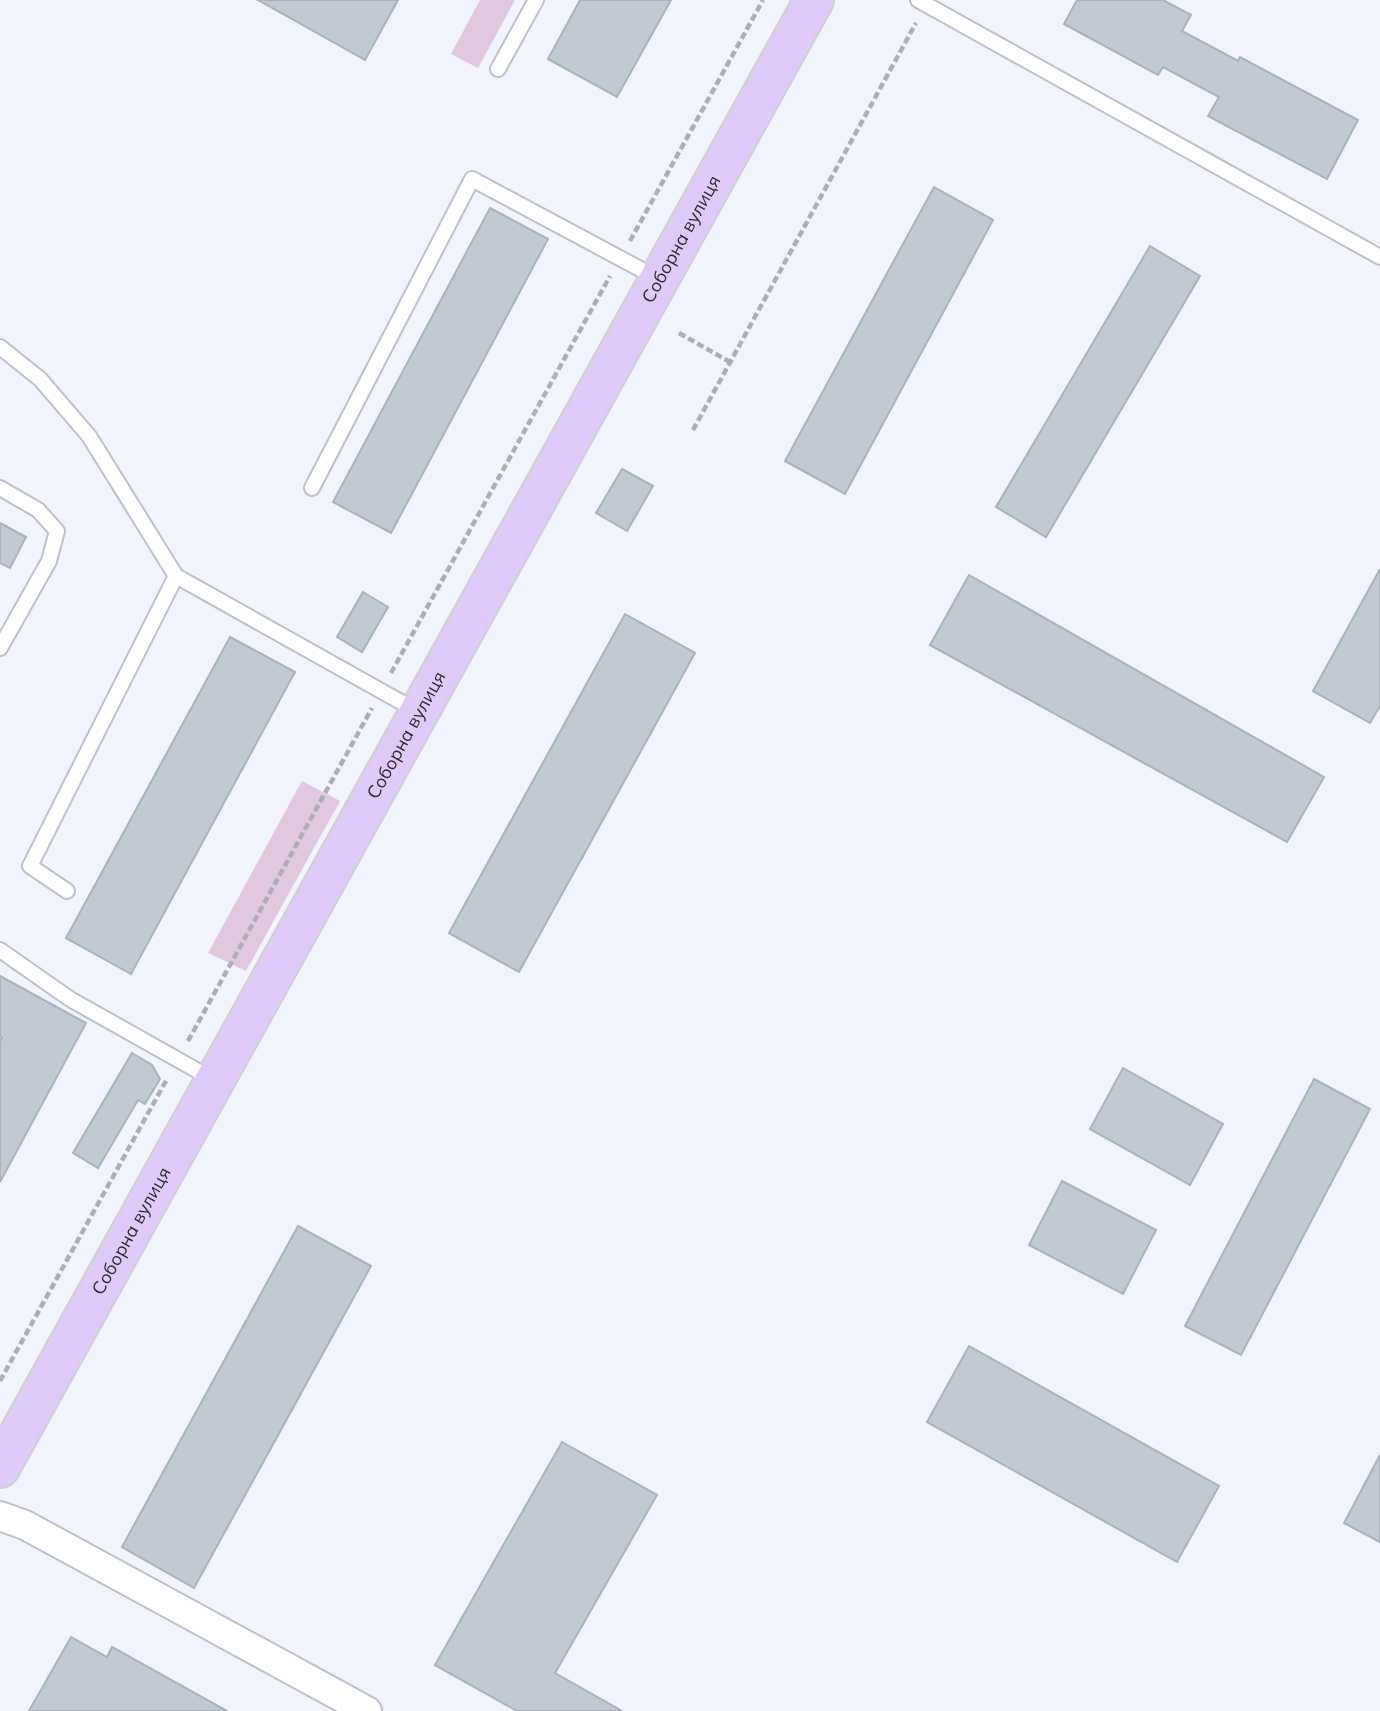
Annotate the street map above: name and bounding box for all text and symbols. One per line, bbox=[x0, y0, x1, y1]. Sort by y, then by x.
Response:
street label: Соборна вулиця bbox=[636, 171, 725, 307]
street label: Соборна вулиця bbox=[361, 667, 451, 803]
street label: Соборна вулиця bbox=[86, 1163, 176, 1299]

